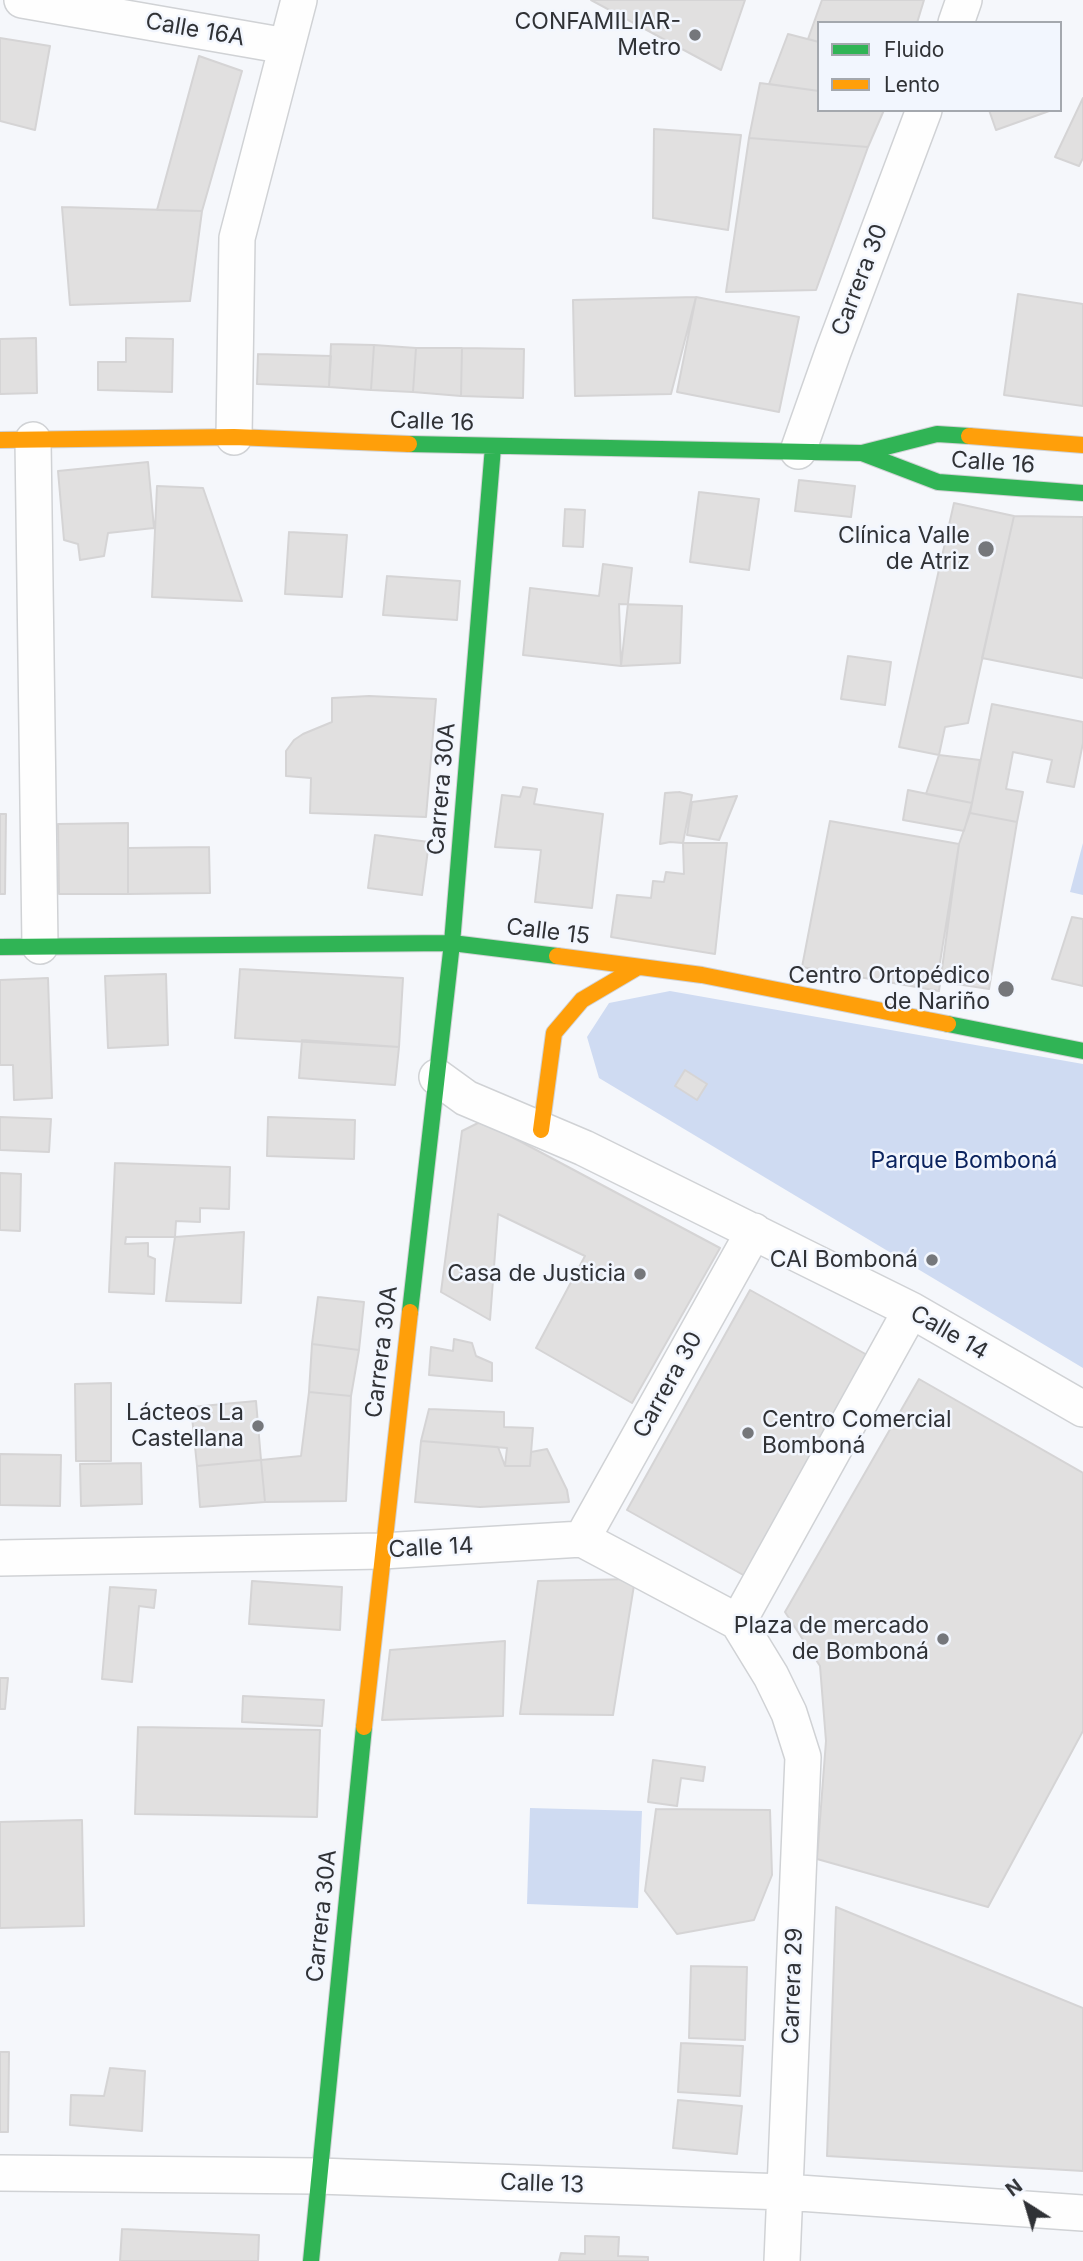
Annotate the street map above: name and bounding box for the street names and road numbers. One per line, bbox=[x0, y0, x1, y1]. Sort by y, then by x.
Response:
street label: Calle 16A bbox=[143, 8, 247, 52]
street label: Carrera 30 bbox=[826, 220, 894, 340]
street label: Calle 16 bbox=[389, 407, 475, 437]
street label: Calle 16 bbox=[950, 446, 1036, 480]
street label: Carrera 30A bbox=[422, 722, 462, 856]
street label: Calle 15 bbox=[505, 913, 591, 951]
street label: Carrera 30A bbox=[360, 1284, 404, 1420]
street label: Calle 14 bbox=[905, 1300, 993, 1366]
street label: Carrera 30 bbox=[628, 1327, 708, 1443]
street label: Calle 14 bbox=[388, 1532, 474, 1564]
street label: Carrera 30A bbox=[301, 1848, 343, 1984]
street label: Carrera 29 bbox=[777, 1927, 809, 2045]
street label: Calle 13 bbox=[499, 2169, 585, 2199]

